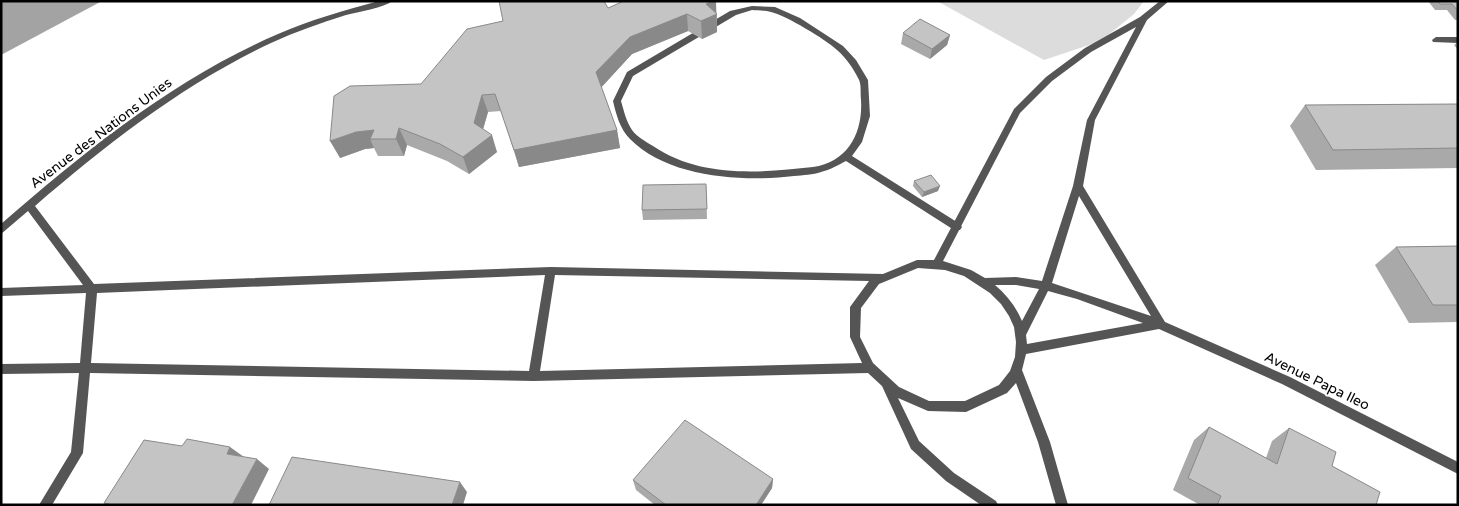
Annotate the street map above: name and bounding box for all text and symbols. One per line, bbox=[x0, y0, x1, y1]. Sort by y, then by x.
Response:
street label: Avenue des Nations Unies bbox=[27, 74, 175, 192]
street label: Avenue Papa Ileo bbox=[1262, 348, 1372, 414]

